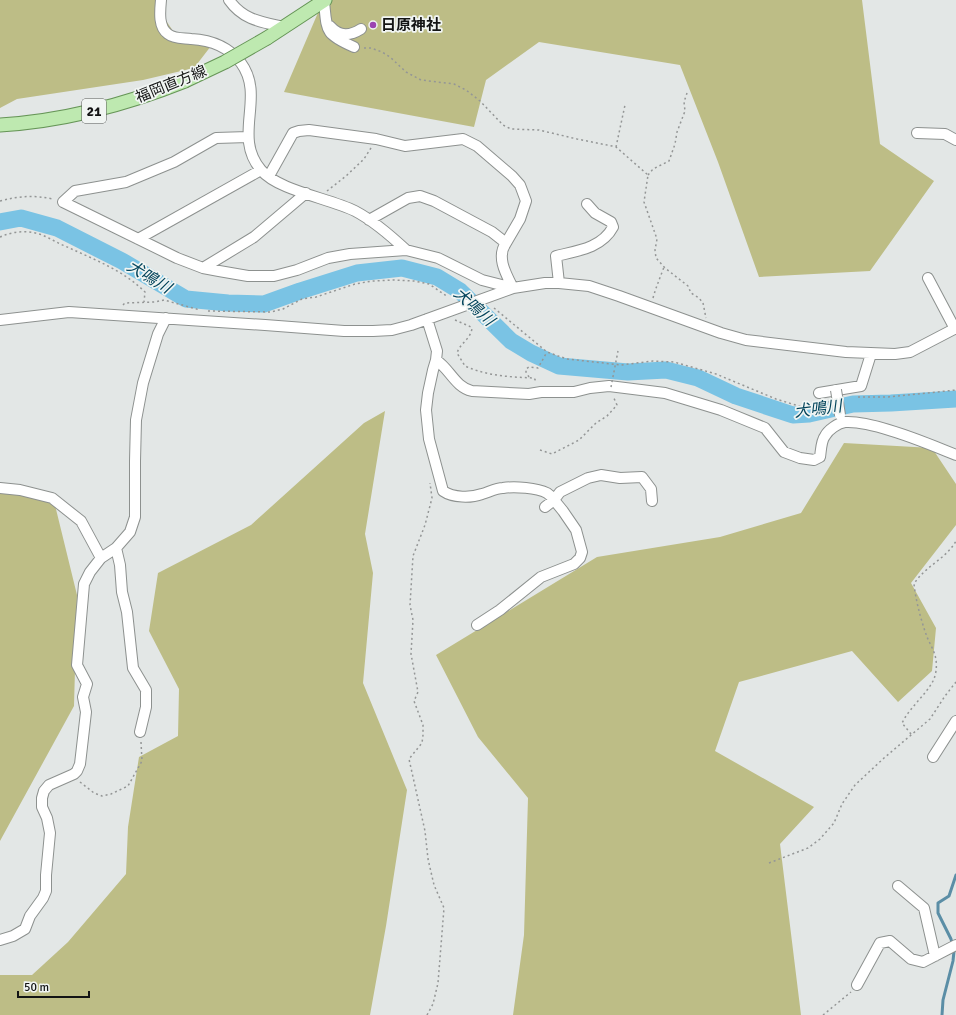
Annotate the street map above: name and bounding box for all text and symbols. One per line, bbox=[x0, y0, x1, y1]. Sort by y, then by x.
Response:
place label: 日原神社 bbox=[381, 16, 441, 34]
marker: 日原神社 bbox=[368, 20, 378, 30]
street label: 福岡直方線 bbox=[133, 62, 209, 106]
road number: 21 bbox=[82, 99, 106, 123]
water label: 犬鳴川 bbox=[123, 256, 176, 299]
water label: 犬鳴川 bbox=[449, 284, 500, 332]
water label: 犬鳴川 bbox=[793, 396, 845, 422]
scale bar bbox=[18, 973, 89, 999]
text: 50 m bbox=[24, 980, 49, 995]

